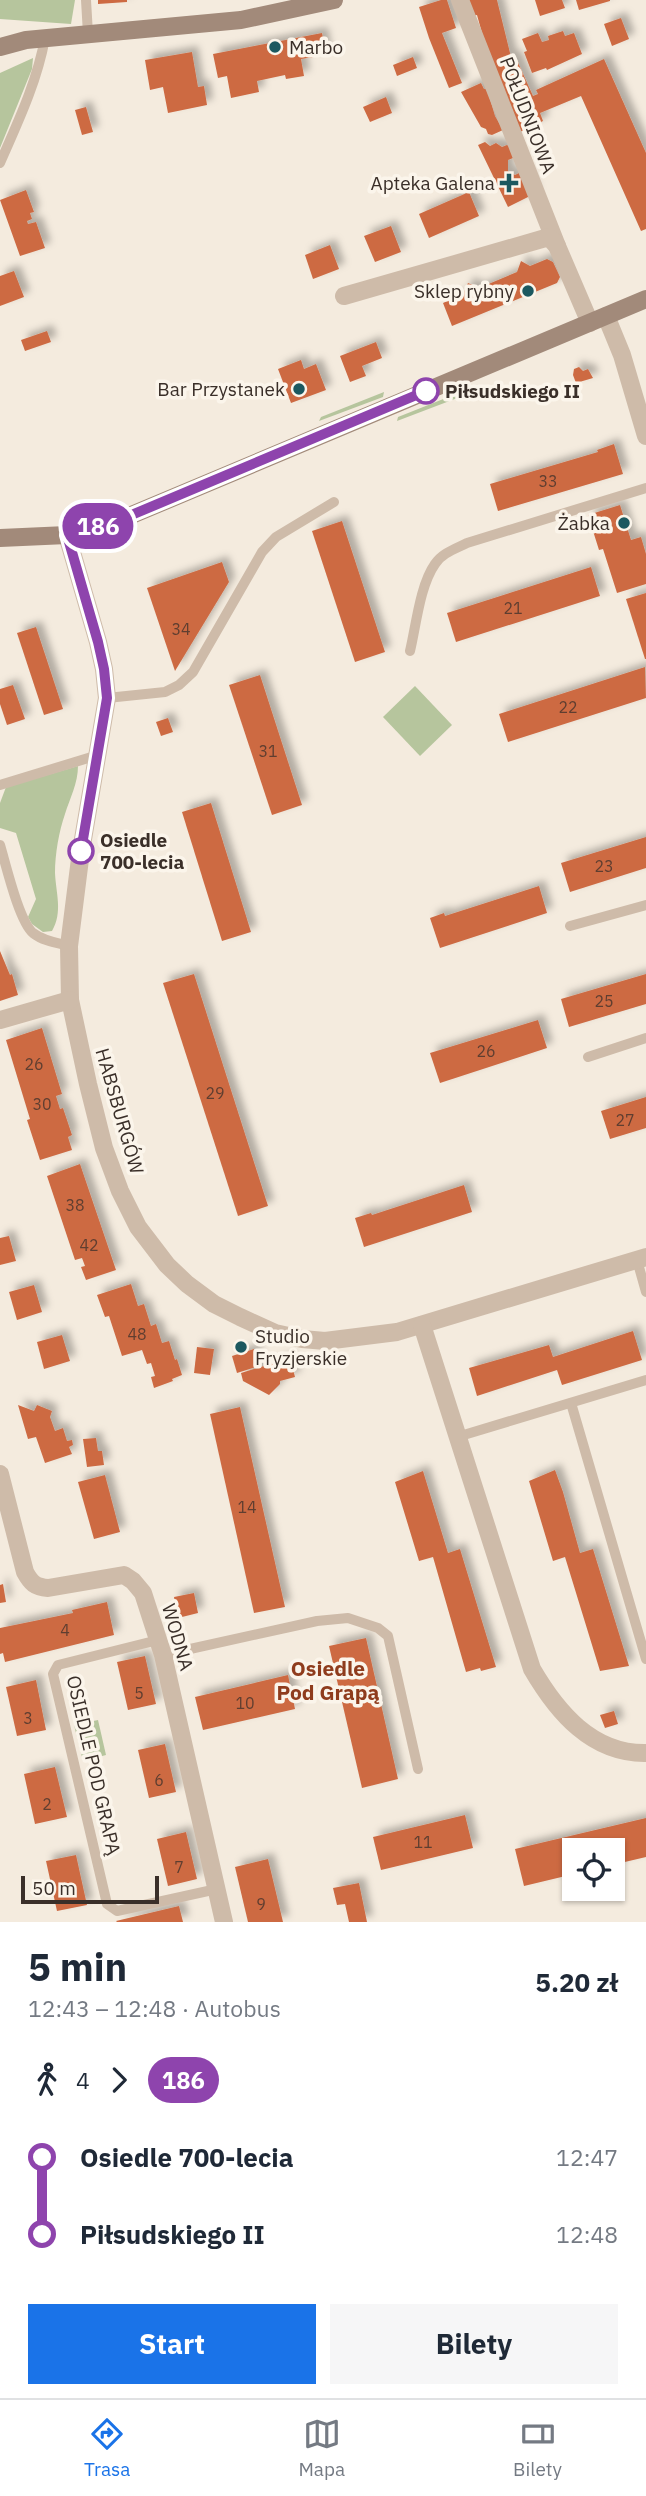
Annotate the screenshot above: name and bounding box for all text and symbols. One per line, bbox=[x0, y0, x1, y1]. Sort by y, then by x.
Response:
place label: Marbo bbox=[289, 35, 343, 59]
marker: Marbo bbox=[267, 39, 283, 55]
street label: POŁUDNIOWA bbox=[495, 53, 561, 177]
place label: Apteka Galena bbox=[370, 171, 495, 195]
marker: Apteka Galena bbox=[501, 175, 517, 191]
place label: Sklep rybny bbox=[414, 279, 515, 303]
marker: Sklep rybny bbox=[520, 283, 536, 299]
place label: Bar Przystanek bbox=[157, 377, 285, 401]
marker: Piłsudskiego II bbox=[413, 378, 439, 404]
place label: Piłsudskiego II bbox=[445, 379, 580, 403]
marker: Bar Przystanek bbox=[291, 381, 307, 397]
house number: 33 bbox=[538, 471, 558, 491]
line badge: 186 bbox=[58, 503, 138, 549]
text: 186 bbox=[76, 510, 120, 542]
place label: Żabka bbox=[558, 511, 610, 535]
marker: Żabka bbox=[616, 515, 632, 531]
house number: 21 bbox=[503, 598, 523, 618]
house number: 34 bbox=[171, 619, 191, 639]
house number: 22 bbox=[558, 697, 578, 717]
house number: 31 bbox=[258, 741, 278, 761]
place label: Osiedle 700-lecia bbox=[100, 828, 185, 874]
marker: Osiedle 700-lecia bbox=[68, 838, 94, 864]
house number: 23 bbox=[594, 856, 614, 876]
house number: 25 bbox=[594, 991, 614, 1011]
house number: 26 bbox=[476, 1041, 496, 1061]
street label: HABSBURGÓW bbox=[91, 1045, 149, 1177]
house number: 26 bbox=[24, 1054, 44, 1074]
house number: 29 bbox=[205, 1083, 225, 1103]
house number: 30 bbox=[32, 1094, 52, 1114]
house number: 27 bbox=[615, 1110, 635, 1130]
house number: 38 bbox=[65, 1195, 85, 1215]
house number: 42 bbox=[79, 1235, 99, 1255]
house number: 48 bbox=[127, 1324, 147, 1344]
place label: Studio Fryzjerskie bbox=[255, 1324, 347, 1370]
marker: Studio Fryzjerskie bbox=[233, 1339, 249, 1355]
house number: 14 bbox=[237, 1497, 257, 1517]
street label: WODNA bbox=[157, 1601, 199, 1673]
house number: 4 bbox=[60, 1620, 70, 1640]
district label: Osiedle Pod Grapą bbox=[277, 1654, 379, 1706]
street label: OSIEDLE POD GRAPĄ bbox=[62, 1673, 127, 1858]
house number: 5 bbox=[134, 1683, 144, 1703]
house number: 10 bbox=[235, 1693, 255, 1713]
house number: 3 bbox=[23, 1708, 33, 1728]
house number: 6 bbox=[154, 1770, 164, 1790]
house number: 2 bbox=[42, 1794, 52, 1814]
house number: 11 bbox=[413, 1832, 433, 1852]
map controls bbox=[562, 1838, 625, 1901]
button: locate bbox=[562, 1838, 625, 1901]
house number: 7 bbox=[174, 1857, 184, 1877]
scale bar bbox=[21, 1873, 159, 1905]
text: 50 m bbox=[32, 1876, 76, 1900]
house number: 9 bbox=[256, 1894, 266, 1914]
text: 5 min bbox=[28, 1942, 127, 1991]
text: 5.20 zł bbox=[535, 1965, 618, 1999]
text: 12:43 – 12:48 · Autobus bbox=[28, 1993, 281, 2023]
icon: walk bbox=[28, 2061, 66, 2099]
icon: forward bbox=[100, 2061, 138, 2099]
text: 186 bbox=[162, 2064, 205, 2096]
text: 4 bbox=[76, 2065, 90, 2095]
text: Osiedle 700-lecia bbox=[80, 2140, 294, 2174]
text: 12:47 bbox=[556, 2142, 618, 2172]
text: Piłsudskiego II bbox=[80, 2217, 265, 2251]
text: 12:48 bbox=[556, 2219, 618, 2249]
button: Start bbox=[28, 2304, 316, 2384]
button: Bilety bbox=[330, 2304, 618, 2384]
tab: Trasa bbox=[84, 2415, 130, 2481]
tab: Mapa bbox=[298, 2415, 345, 2481]
tab: Bilety bbox=[513, 2415, 562, 2481]

